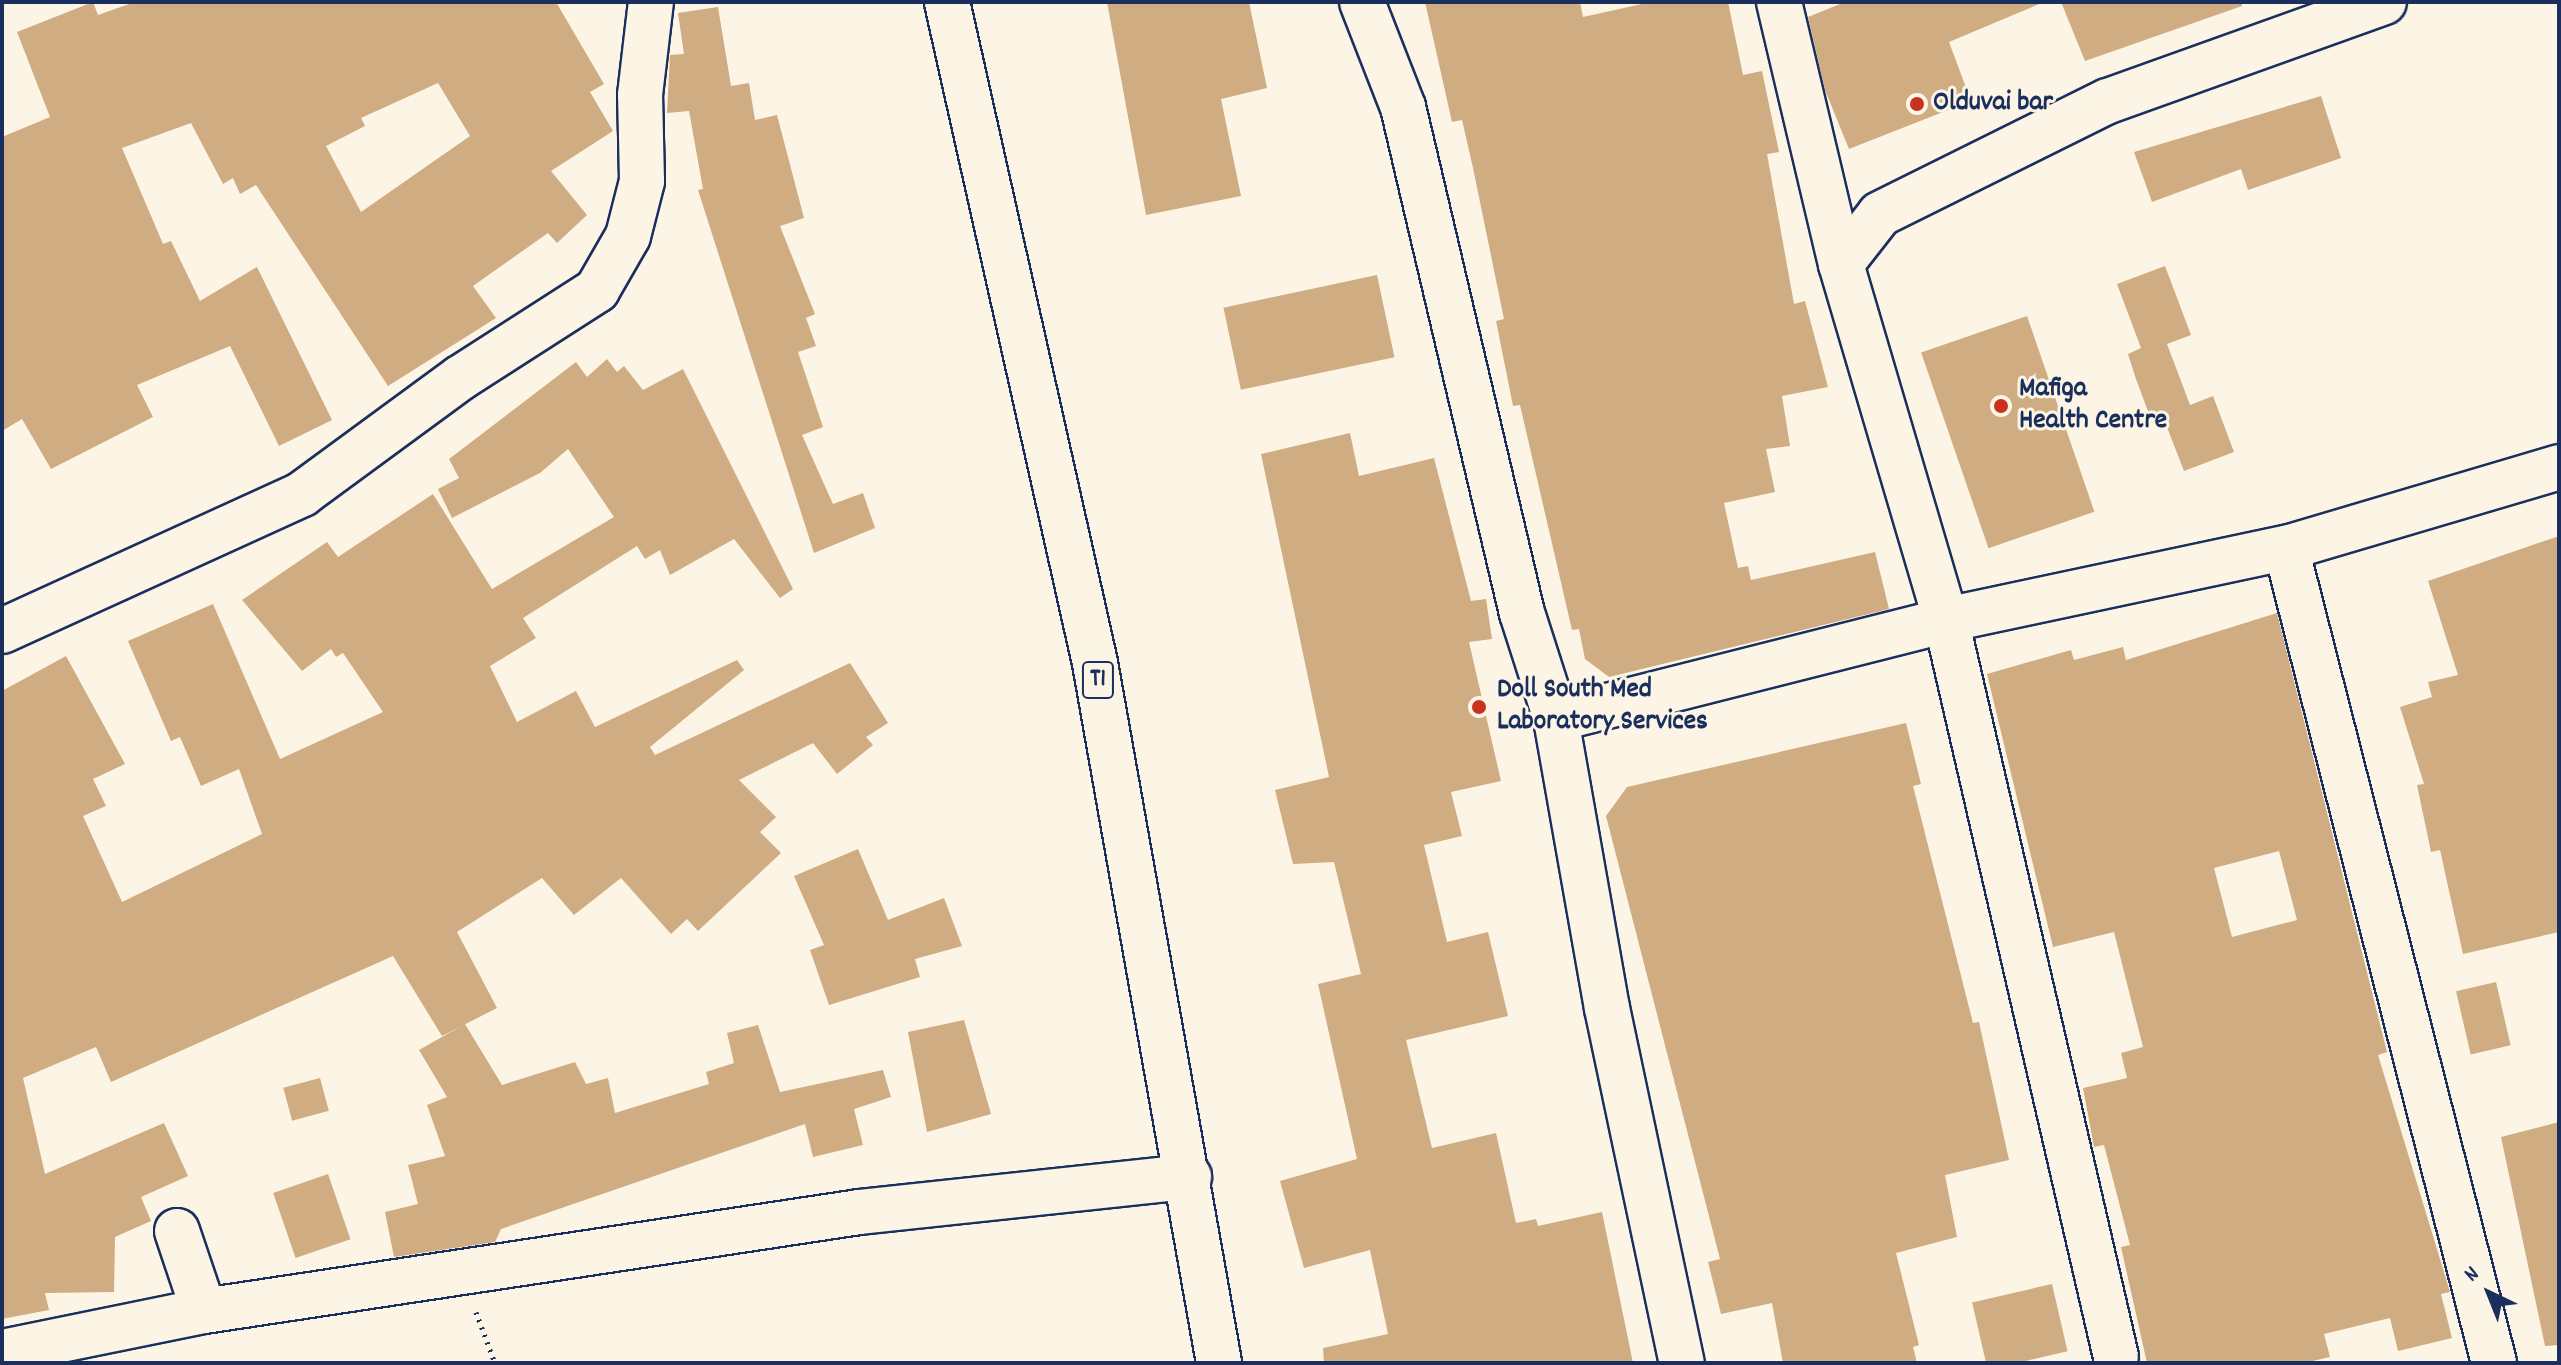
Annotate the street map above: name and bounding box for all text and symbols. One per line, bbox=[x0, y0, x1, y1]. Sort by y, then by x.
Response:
place label: Olduvai bar bbox=[1933, 87, 2053, 121]
marker: Olduvai bar bbox=[1908, 95, 1926, 113]
place label: Mafiga Health Centre bbox=[2019, 373, 2167, 439]
marker: Mafiga Health Centre bbox=[1990, 395, 2012, 417]
road number: T1 bbox=[1080, 658, 1116, 702]
place label: Doll South Med Laboratory Services bbox=[1497, 674, 1708, 740]
marker: Doll South Med Laboratory Services bbox=[1468, 696, 1490, 718]
north arrow bbox=[2449, 1253, 2529, 1333]
text: N bbox=[2458, 1260, 2487, 1290]

